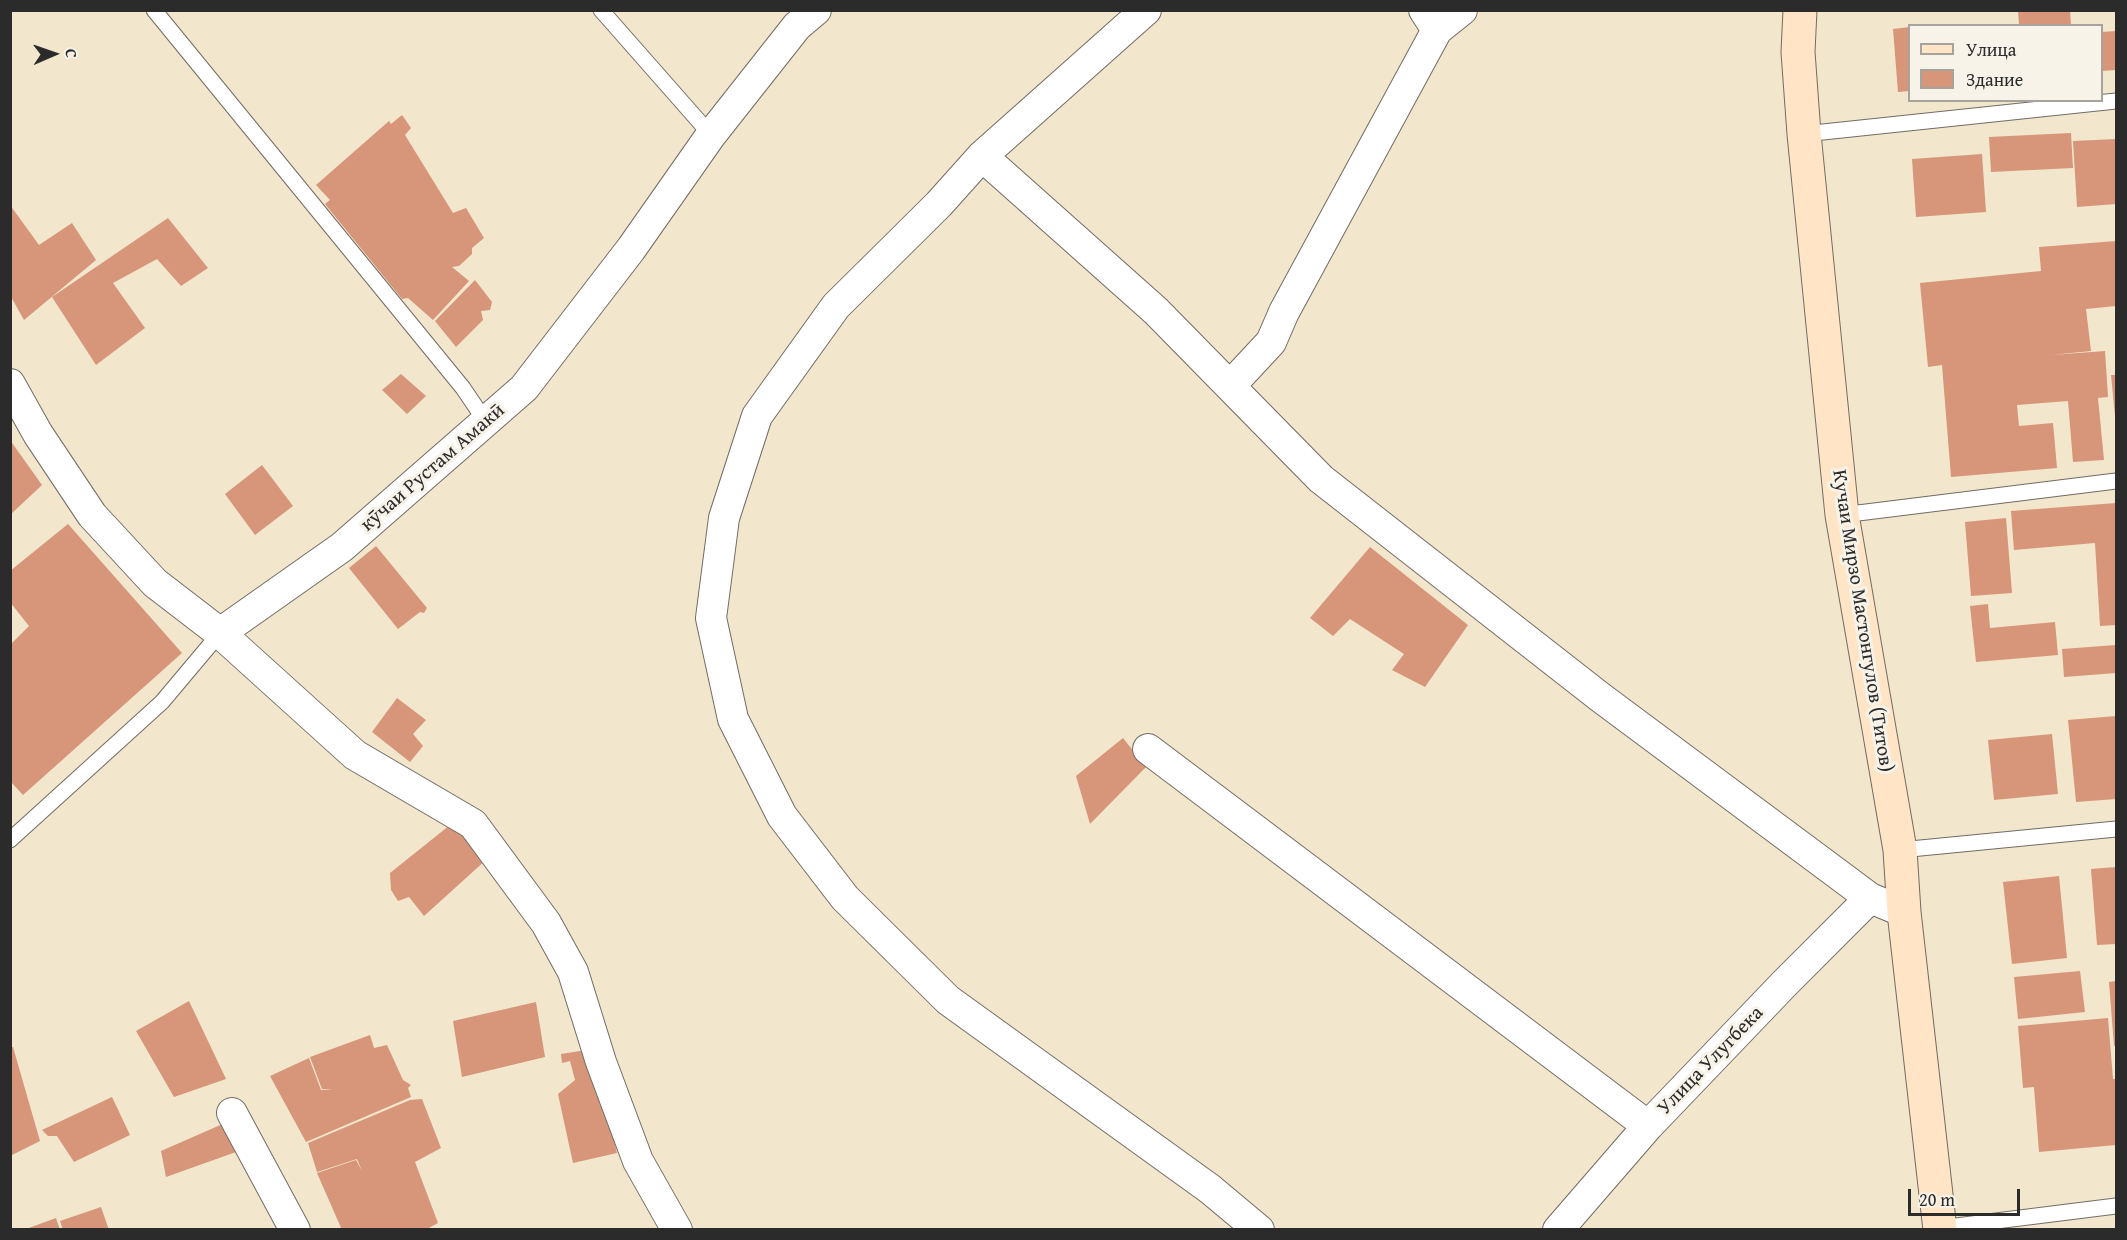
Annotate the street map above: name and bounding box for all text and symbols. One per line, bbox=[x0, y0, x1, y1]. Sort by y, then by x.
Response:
north arrow bbox=[24, 24, 84, 84]
legend bbox=[1908, 24, 2103, 102]
text: Улица bbox=[1966, 36, 2016, 63]
text: С bbox=[60, 48, 84, 58]
text: Здание bbox=[1966, 66, 2023, 93]
street label: кӯчаи Рустам Амакӣ bbox=[356, 399, 510, 537]
street label: Кучаи Мирзо Мастонгулов (Титов) bbox=[1826, 468, 1898, 774]
street label: Улица Улугбека bbox=[1653, 1002, 1769, 1120]
scale bar bbox=[1911, 1177, 2024, 1215]
text: 20 m bbox=[1919, 1186, 1955, 1213]

